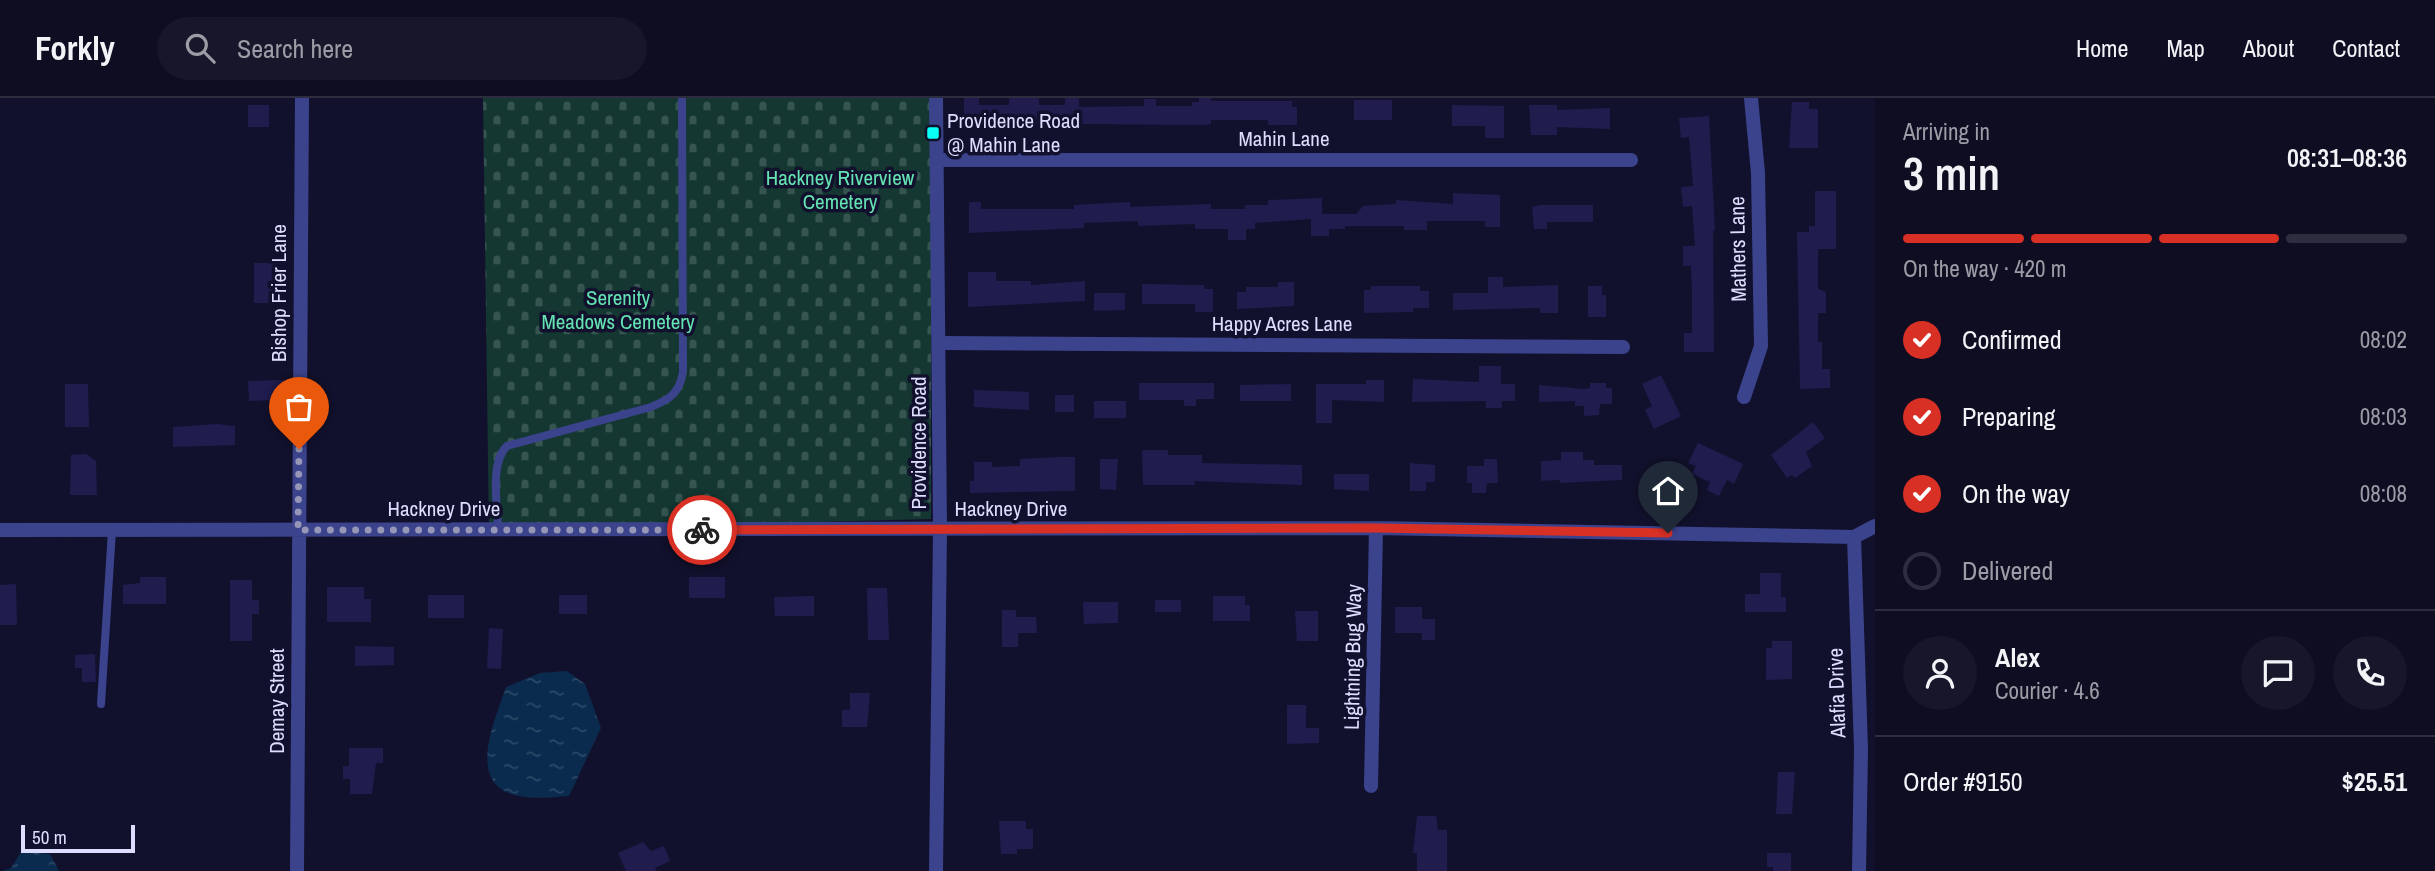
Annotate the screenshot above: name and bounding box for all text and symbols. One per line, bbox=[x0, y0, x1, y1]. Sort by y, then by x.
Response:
search box bbox=[157, 17, 647, 80]
text: Forkly bbox=[35, 26, 115, 70]
icon: search bbox=[181, 29, 219, 67]
text: Search here bbox=[237, 31, 353, 66]
text: Home bbox=[2076, 32, 2128, 64]
text: Map bbox=[2166, 32, 2205, 64]
text: About bbox=[2243, 32, 2294, 64]
text: Contact bbox=[2332, 32, 2400, 64]
place label: Providence Road @ Mahin Lane bbox=[947, 106, 1080, 159]
text: Arriving in bbox=[1903, 116, 1990, 147]
street label: Mahin Lane bbox=[1239, 124, 1329, 153]
marker: Providence Road @ Mahin Lane bbox=[925, 125, 941, 141]
text: 08:31–08:36 bbox=[2287, 140, 2407, 175]
text: 3 min bbox=[1903, 142, 2000, 204]
park label: Hackney Riverview Cemetery bbox=[766, 163, 915, 216]
street label: Mathers Lane bbox=[1722, 196, 1753, 302]
street label: Bishop Frier Lane bbox=[264, 224, 293, 362]
text: On the way · 420 m bbox=[1903, 253, 2067, 284]
park label: Serenity Meadows Cemetery bbox=[541, 283, 695, 336]
street label: Happy Acres Lane bbox=[1212, 309, 1352, 338]
icon: check bbox=[1903, 321, 1941, 359]
text: Confirmed bbox=[1962, 322, 2062, 357]
text: 08:02 bbox=[2360, 324, 2407, 355]
street label: Providence Road bbox=[904, 376, 933, 510]
pin bbox=[269, 377, 329, 449]
icon: bag bbox=[280, 388, 318, 426]
icon: check bbox=[1903, 398, 1941, 436]
text: Preparing bbox=[1962, 399, 2056, 434]
text: 08:03 bbox=[2360, 401, 2407, 432]
pin bbox=[1638, 461, 1698, 533]
icon: home bbox=[1649, 472, 1687, 510]
icon: check bbox=[1903, 475, 1941, 513]
text: On the way bbox=[1962, 476, 2070, 511]
text: 08:08 bbox=[2360, 478, 2407, 509]
street label: Hackney Drive bbox=[388, 494, 500, 523]
street label: Hackney Drive bbox=[955, 494, 1067, 523]
courier bbox=[667, 495, 737, 565]
icon: bike bbox=[683, 511, 721, 549]
text: Delivered bbox=[1962, 553, 2053, 588]
street label: Lightning Bug Way bbox=[1337, 583, 1368, 730]
button: person bbox=[1903, 636, 1977, 710]
button: chat bbox=[2241, 636, 2315, 710]
button: phone bbox=[2333, 636, 2407, 710]
text: Alex bbox=[1995, 640, 2040, 675]
street label: Demay Street bbox=[262, 648, 291, 754]
street label: Alafia Drive bbox=[1820, 648, 1853, 739]
text: Courier · 4.6 bbox=[1995, 675, 2100, 706]
text: Order #9150 bbox=[1903, 764, 2023, 799]
text: $25.51 bbox=[2342, 764, 2407, 799]
scale bar bbox=[21, 822, 135, 854]
text: 50 m bbox=[32, 824, 67, 850]

